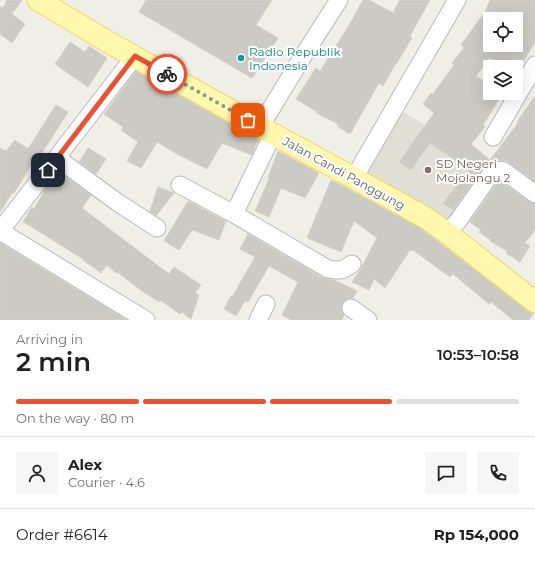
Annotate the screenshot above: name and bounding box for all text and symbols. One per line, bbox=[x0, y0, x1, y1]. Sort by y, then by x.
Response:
map controls bbox=[483, 12, 523, 100]
button: locate bbox=[483, 12, 523, 52]
place label: Radio Republik Indonesia bbox=[249, 44, 341, 73]
marker: Radio Republik Indonesia bbox=[236, 53, 246, 63]
courier bbox=[147, 54, 187, 94]
button: layers bbox=[483, 60, 523, 100]
icon: bike bbox=[156, 63, 178, 85]
pin bbox=[231, 103, 265, 137]
icon: bag bbox=[237, 109, 259, 131]
street label: Jalan Candi Panggung bbox=[279, 133, 408, 213]
pin bbox=[31, 153, 65, 187]
place label: SD Negeri Mojolangu 2 bbox=[436, 156, 511, 185]
icon: home bbox=[37, 159, 59, 181]
marker: SD Negeri Mojolangu 2 bbox=[423, 165, 433, 175]
text: Arriving in bbox=[16, 331, 83, 347]
text: 10:53–10:58 bbox=[437, 345, 519, 364]
text: 2 min bbox=[16, 346, 91, 378]
text: On the way · 80 m bbox=[16, 410, 134, 426]
button: person bbox=[16, 452, 58, 494]
button: chat bbox=[425, 452, 467, 494]
button: phone bbox=[477, 452, 519, 494]
text: Alex bbox=[68, 455, 102, 474]
text: Courier · 4.6 bbox=[68, 474, 145, 490]
text: Order #6614 bbox=[16, 525, 108, 544]
text: Rp 154,000 bbox=[434, 525, 519, 544]

